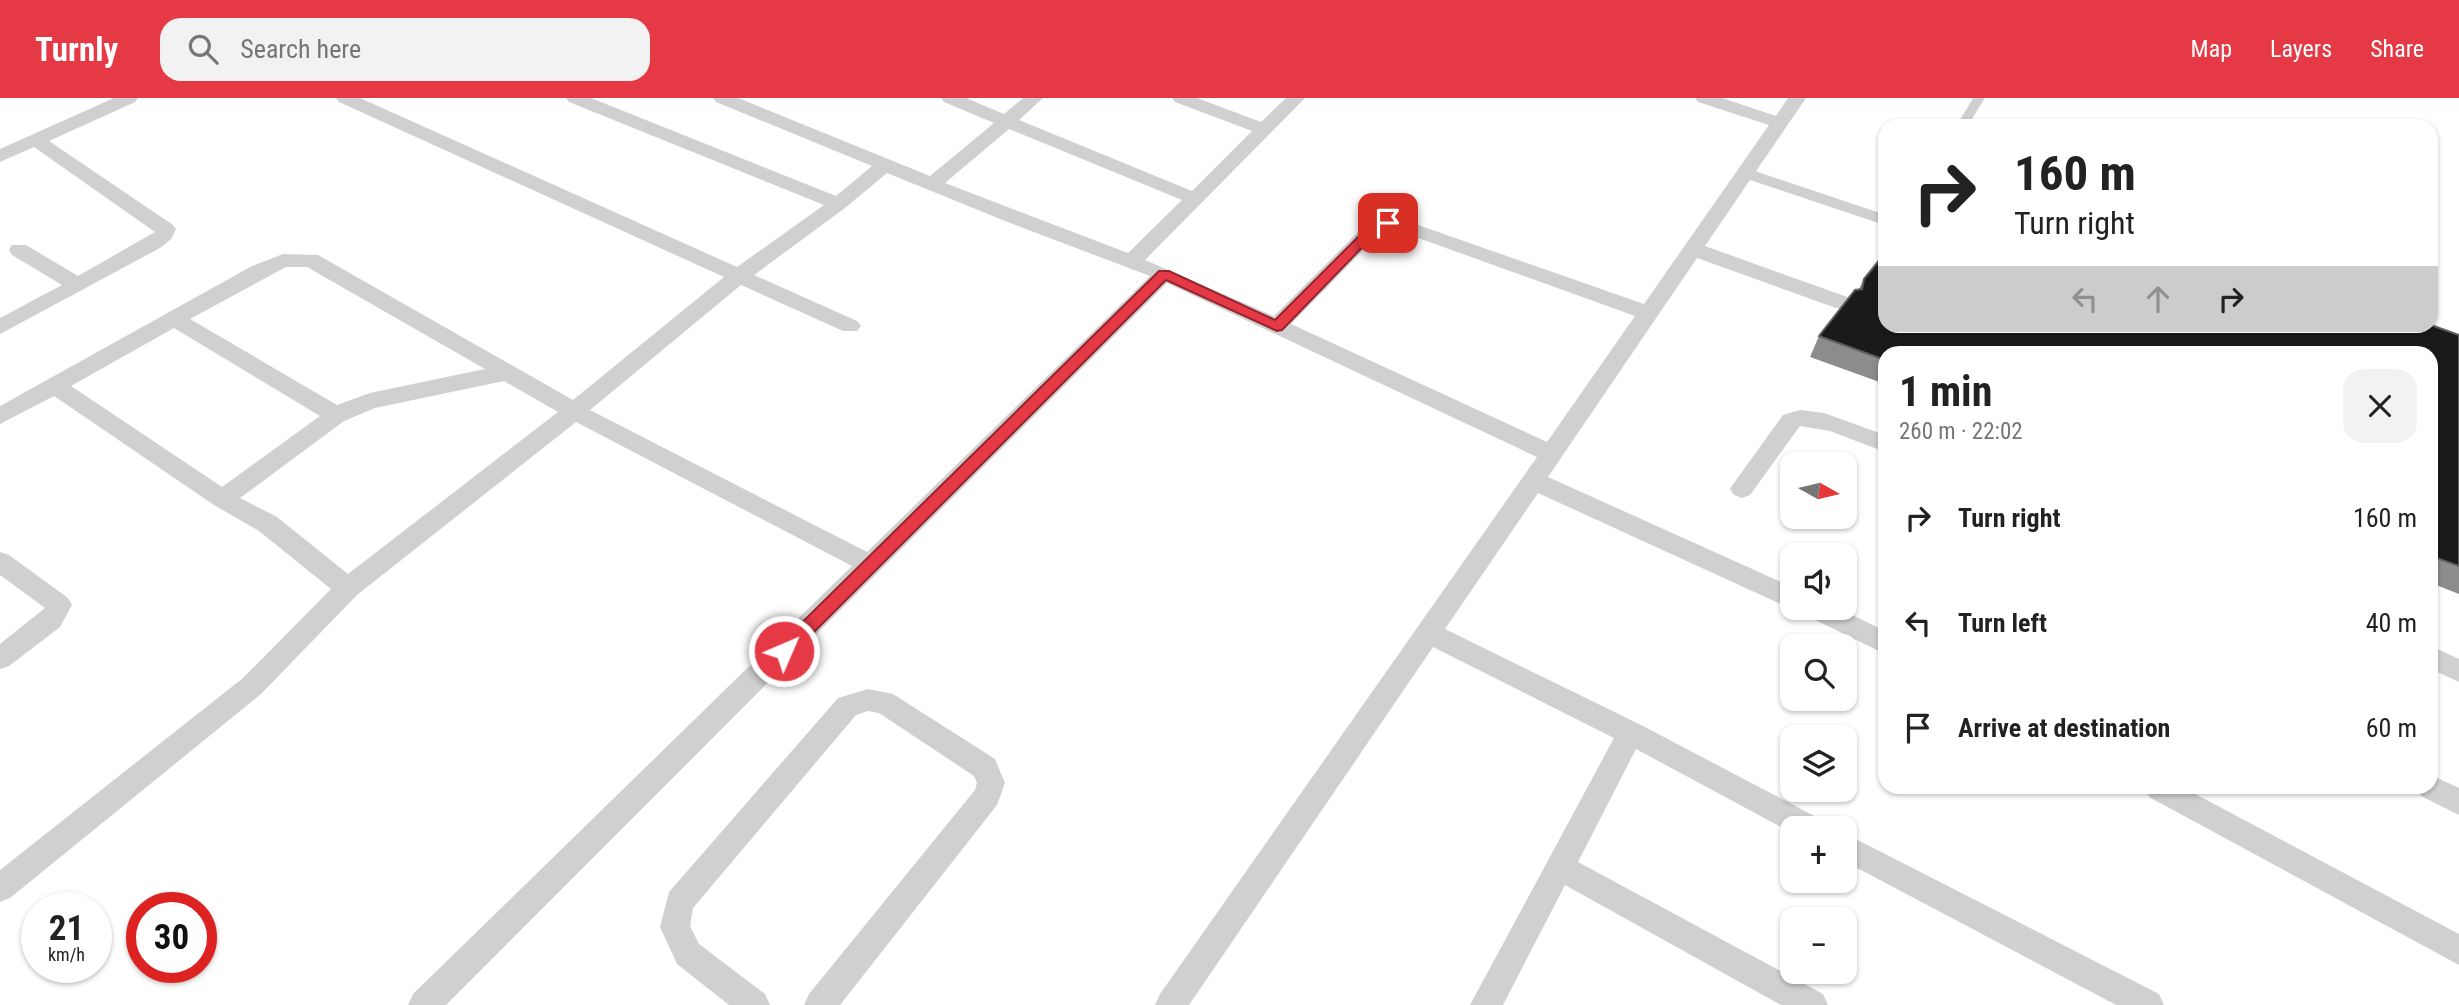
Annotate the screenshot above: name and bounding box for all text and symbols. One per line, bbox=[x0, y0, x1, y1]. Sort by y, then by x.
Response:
search box bbox=[160, 18, 650, 81]
text: Turnly bbox=[35, 30, 118, 69]
icon: search bbox=[184, 30, 222, 68]
text: Search here bbox=[240, 34, 361, 64]
text: Map bbox=[2191, 35, 2232, 63]
text: Layers bbox=[2270, 35, 2332, 63]
text: Share bbox=[2370, 35, 2424, 63]
text: 160 m bbox=[2014, 145, 2136, 202]
icon: right bbox=[1899, 147, 1990, 238]
pin bbox=[1358, 193, 1418, 253]
icon: arrive bbox=[1369, 204, 1407, 242]
text: Turn right bbox=[2014, 204, 2135, 242]
icon: left bbox=[2066, 280, 2104, 318]
icon: ahead bbox=[2139, 280, 2177, 318]
icon: right bbox=[2212, 280, 2250, 318]
text: 1 min bbox=[1899, 367, 1992, 416]
button: close bbox=[2343, 369, 2417, 443]
text: 260 m · 22:02 bbox=[1899, 418, 2023, 445]
north arrow bbox=[1780, 452, 1857, 528]
map controls bbox=[1780, 452, 1857, 984]
icon: right bbox=[1899, 499, 1937, 537]
text: Turn right bbox=[1958, 503, 2060, 533]
text: 160 m bbox=[2353, 503, 2417, 533]
button: sound bbox=[1780, 543, 1857, 620]
icon: left bbox=[1899, 604, 1937, 642]
text: Turn left bbox=[1958, 608, 2047, 638]
text: 40 m bbox=[2366, 608, 2417, 638]
position arrow bbox=[747, 614, 821, 688]
button: search bbox=[1780, 634, 1857, 711]
icon: arrive bbox=[1899, 709, 1937, 747]
text: Arrive at destination bbox=[1958, 713, 2170, 743]
text: 60 m bbox=[2366, 713, 2417, 743]
button: layers bbox=[1780, 725, 1857, 802]
button: + bbox=[1780, 816, 1857, 893]
speed limit sign: 30 bbox=[126, 892, 217, 983]
button: − bbox=[1780, 907, 1857, 984]
text: 21 bbox=[49, 908, 84, 949]
text: km/h bbox=[48, 944, 85, 965]

